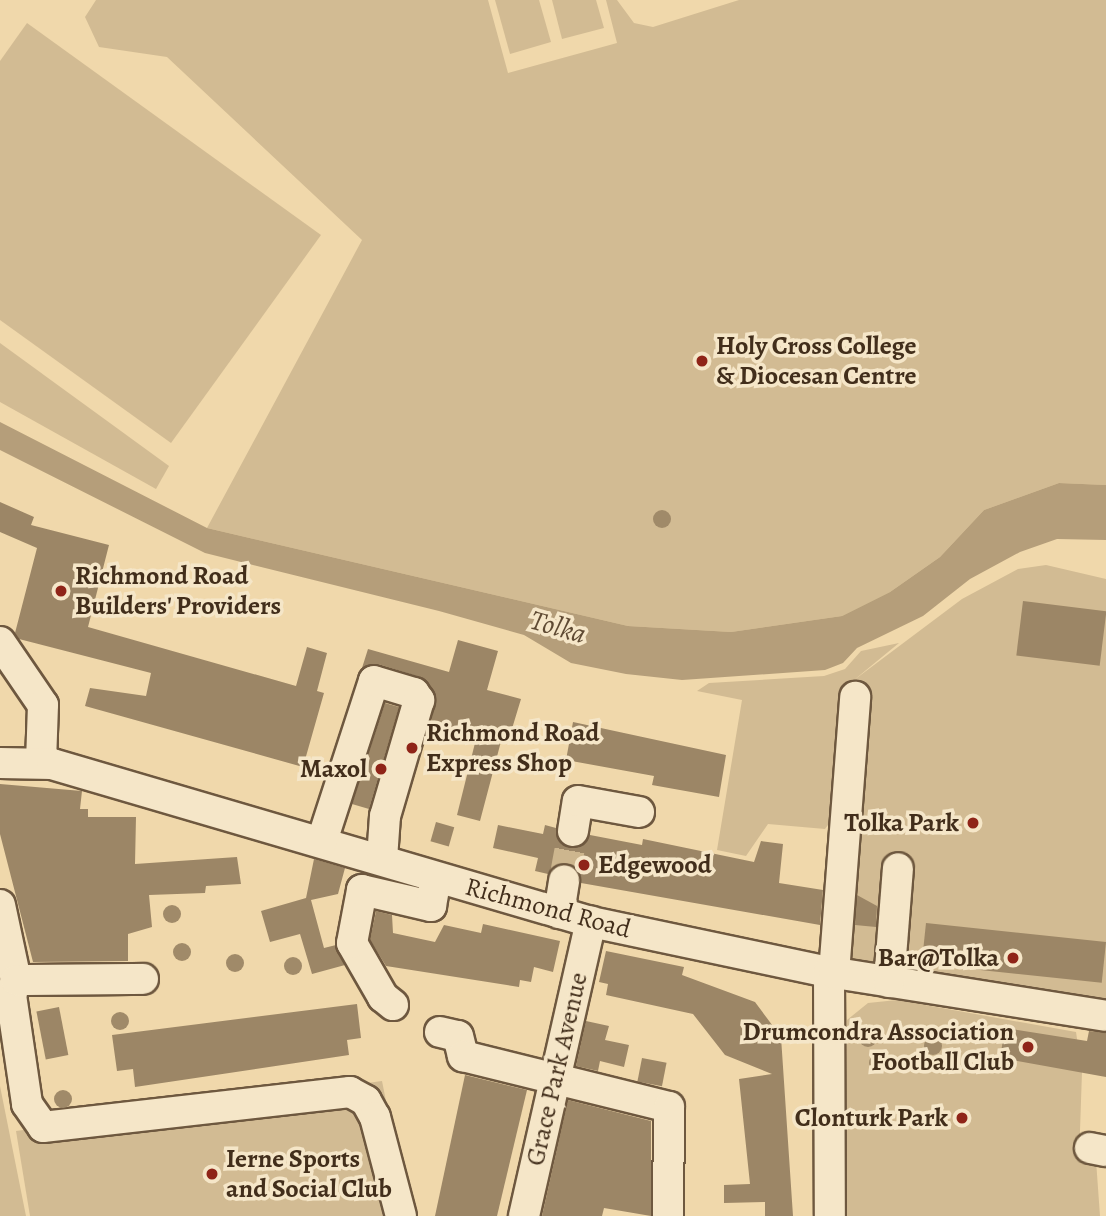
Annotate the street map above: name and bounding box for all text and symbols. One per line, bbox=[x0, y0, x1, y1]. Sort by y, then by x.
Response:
place label: Holy Cross College & Diocesan Centre bbox=[716, 330, 917, 392]
marker: Holy Cross College & Diocesan Centre bbox=[694, 353, 710, 369]
place label: Richmond Road Builders' Providers bbox=[75, 560, 282, 622]
marker: Richmond Road Builders' Providers bbox=[53, 583, 69, 599]
water label: Tolka bbox=[526, 603, 590, 651]
place label: Richmond Road Express Shop bbox=[426, 717, 599, 778]
marker: Richmond Road Express Shop bbox=[404, 740, 420, 756]
place label: Maxol bbox=[300, 753, 367, 785]
marker: Maxol bbox=[373, 761, 389, 777]
place label: Tolka Park bbox=[844, 807, 959, 839]
marker: Tolka Park bbox=[965, 815, 981, 831]
place label: Edgewood bbox=[598, 849, 712, 881]
marker: Edgewood bbox=[576, 857, 592, 873]
street label: Richmond Road bbox=[462, 871, 634, 945]
place label: Bar@Tolka bbox=[878, 942, 999, 974]
marker: Bar@Tolka bbox=[1005, 950, 1021, 966]
street label: Grace Park Avenue bbox=[520, 969, 594, 1169]
place label: Drumcondra Association Football Club bbox=[743, 1016, 1014, 1078]
marker: Drumcondra Association Football Club bbox=[1020, 1039, 1036, 1055]
place label: Clonturk Park bbox=[795, 1102, 948, 1134]
marker: Clonturk Park bbox=[954, 1110, 970, 1126]
place label: Ierne Sports and Social Club bbox=[226, 1143, 392, 1204]
marker: Ierne Sports and Social Club bbox=[204, 1166, 220, 1182]

